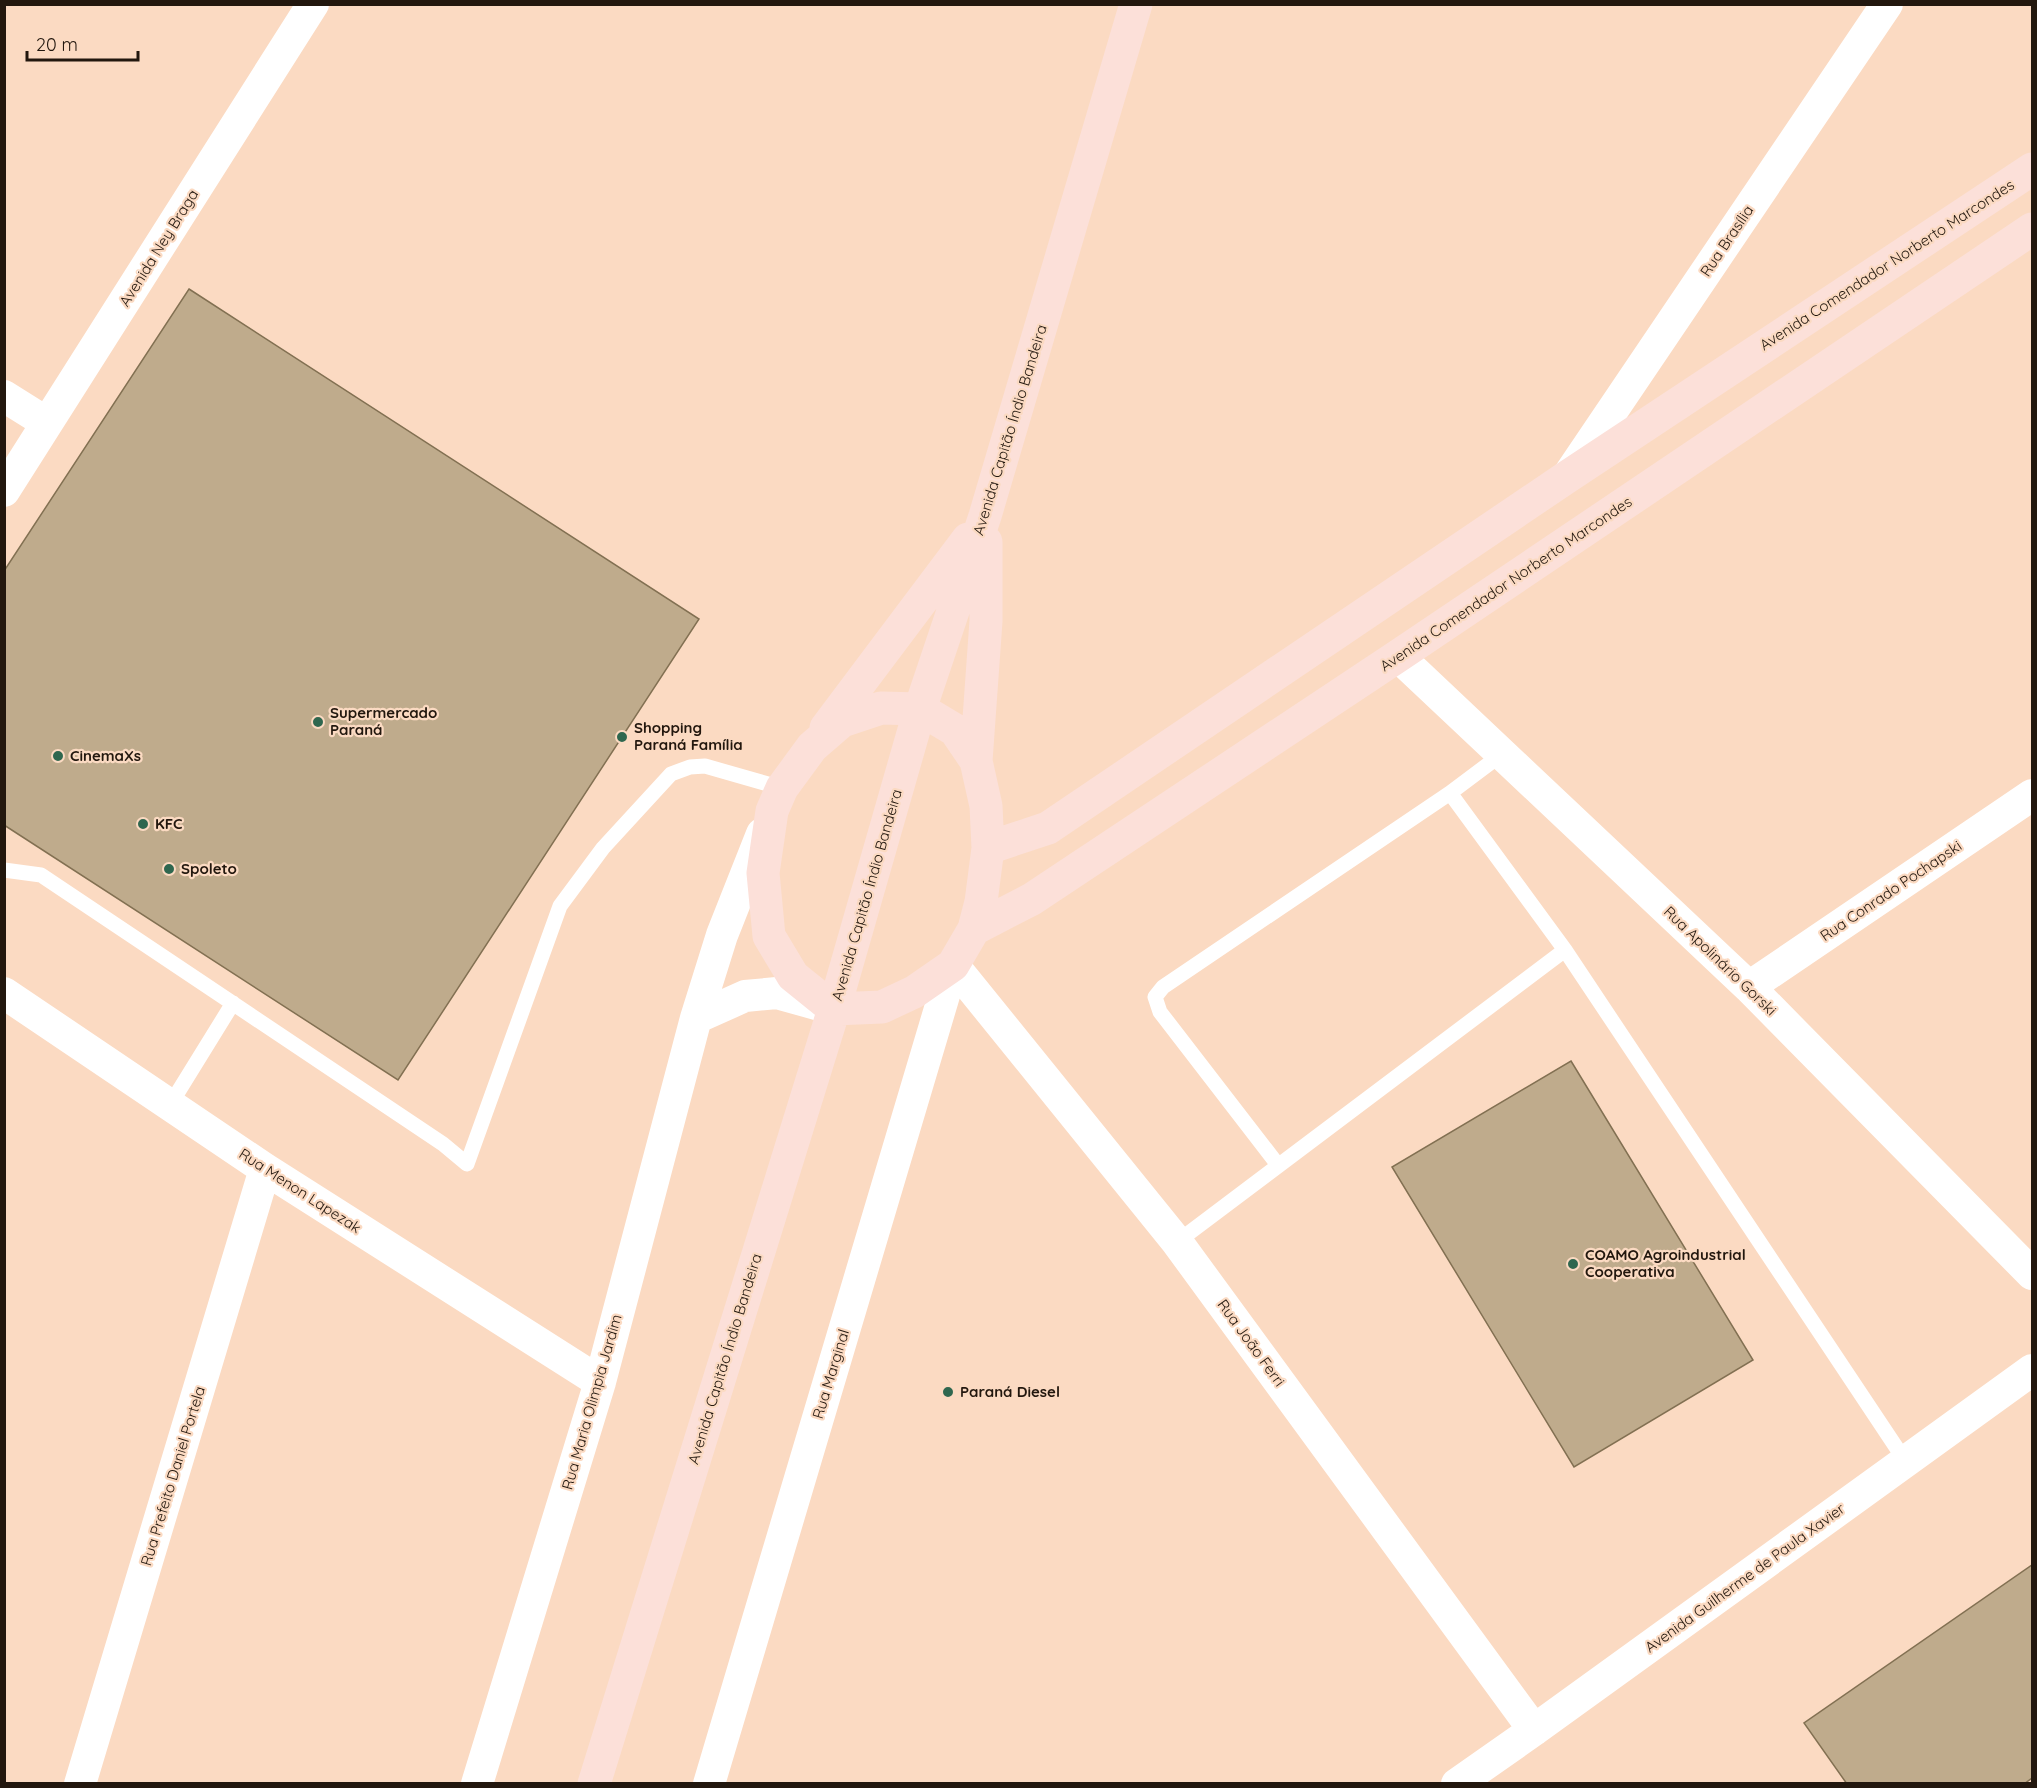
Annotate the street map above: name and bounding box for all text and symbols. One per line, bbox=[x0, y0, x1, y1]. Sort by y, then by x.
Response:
scale bar bbox=[27, 24, 138, 62]
text: 20 m bbox=[36, 33, 78, 56]
street label: Avenida Comendador Norberto Marcondes bbox=[1756, 175, 2018, 354]
street label: Avenida Ney Braga bbox=[115, 186, 202, 310]
street label: Rua Brasília bbox=[1696, 201, 1757, 280]
street label: Avenida Capitão Índio Bandeira bbox=[968, 322, 1051, 537]
street label: Avenida Comendador Norberto Marcondes bbox=[1376, 492, 1635, 675]
place label: Supermercado Paraná bbox=[330, 703, 437, 739]
marker: Supermercado Paraná bbox=[311, 715, 325, 729]
place label: Shopping Paraná Família bbox=[634, 718, 743, 754]
marker: Shopping Paraná Família bbox=[615, 730, 629, 744]
place label: CinemaXs bbox=[70, 746, 141, 765]
marker: CinemaXs bbox=[51, 749, 65, 763]
street label: Avenida Capitão Índio Bandeira bbox=[827, 787, 906, 1003]
place label: KFC bbox=[155, 814, 183, 833]
marker: KFC bbox=[136, 817, 150, 831]
street label: Rua Conrado Pochapski bbox=[1816, 836, 1965, 945]
place label: Spoleto bbox=[181, 859, 237, 878]
marker: Spoleto bbox=[162, 862, 176, 876]
street label: Rua Apolinário Gorski bbox=[1660, 902, 1781, 1019]
street label: Rua Menon Lapezak bbox=[236, 1144, 365, 1237]
place label: COAMO Agroindustrial Cooperativa bbox=[1585, 1245, 1746, 1281]
street label: Avenida Capitão Índio Bandeira bbox=[683, 1251, 766, 1466]
marker: COAMO Agroindustrial Cooperativa bbox=[1566, 1257, 1580, 1271]
street label: Rua João Ferri bbox=[1213, 1295, 1289, 1390]
street label: Rua Maria Olimpia Jardim bbox=[557, 1312, 626, 1492]
street label: Rua Marginal bbox=[808, 1327, 853, 1421]
place label: Paraná Diesel bbox=[960, 1382, 1060, 1401]
street label: Rua Prefeito Daniel Portela bbox=[136, 1384, 209, 1568]
marker: Paraná Diesel bbox=[941, 1385, 955, 1399]
street label: Avenida Guilherme de Paula Xavier bbox=[1641, 1499, 1849, 1657]

